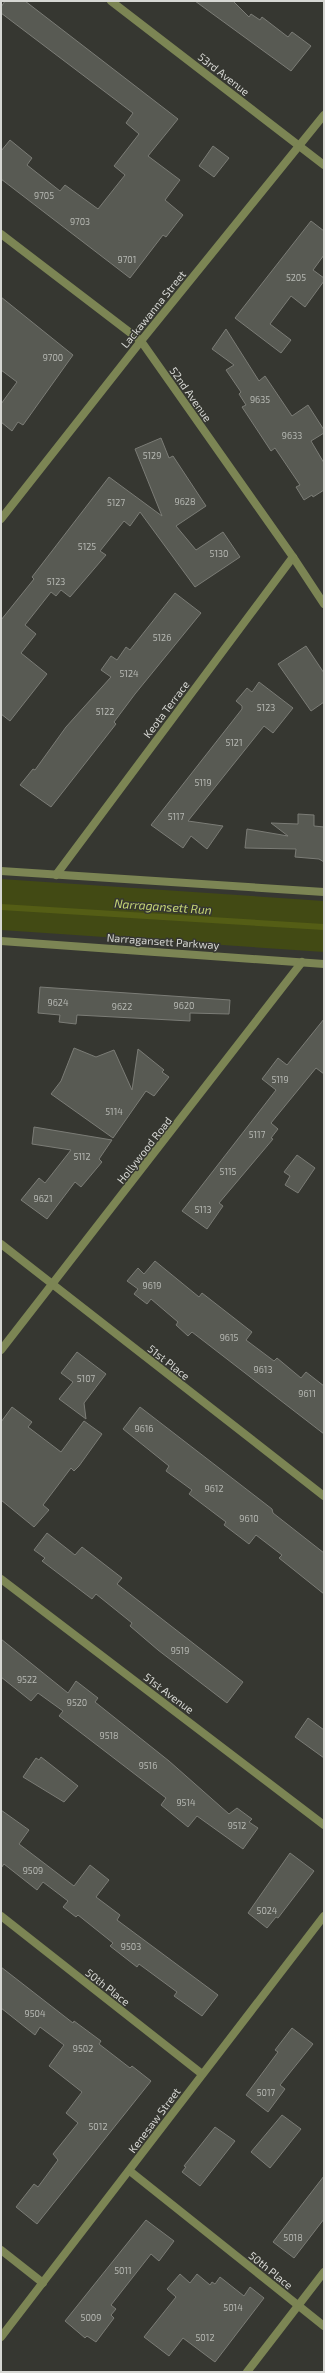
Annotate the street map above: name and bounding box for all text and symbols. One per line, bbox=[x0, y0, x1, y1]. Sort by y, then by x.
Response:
street label: 53rd Avenue bbox=[196, 50, 252, 98]
house number: 9705 bbox=[34, 190, 54, 201]
house number: 9703 bbox=[70, 216, 90, 227]
house number: 9701 bbox=[118, 254, 136, 265]
street label: Lackawanna Street bbox=[118, 268, 188, 350]
house number: 5205 bbox=[286, 272, 306, 283]
house number: 9700 bbox=[43, 352, 63, 363]
street label: 52nd Avenue bbox=[167, 364, 215, 424]
house number: 9635 bbox=[250, 394, 270, 405]
house number: 9633 bbox=[282, 430, 302, 441]
house number: 5129 bbox=[143, 450, 161, 461]
house number: 9628 bbox=[175, 496, 195, 507]
house number: 5127 bbox=[107, 497, 125, 508]
house number: 5125 bbox=[78, 541, 96, 552]
house number: 5130 bbox=[210, 548, 228, 559]
house number: 5123 bbox=[47, 576, 65, 587]
house number: 5126 bbox=[153, 632, 171, 643]
house number: 5124 bbox=[120, 668, 139, 679]
street label: Keota Terrace bbox=[140, 678, 192, 740]
house number: 5123 bbox=[257, 702, 275, 713]
house number: 5122 bbox=[96, 706, 114, 717]
house number: 5121 bbox=[225, 737, 243, 748]
house number: 5119 bbox=[194, 777, 212, 788]
house number: 5117 bbox=[168, 811, 185, 822]
water label: Narragansett Run bbox=[114, 896, 212, 916]
street label: Narragansett Parkway bbox=[106, 931, 220, 951]
house number: 9624 bbox=[48, 997, 69, 1008]
house number: 9620 bbox=[174, 1000, 194, 1011]
house number: 9622 bbox=[112, 1001, 132, 1012]
house number: 5119 bbox=[271, 1074, 289, 1085]
house number: 5114 bbox=[105, 1106, 123, 1117]
street label: Hollywood Road bbox=[114, 1114, 174, 1186]
house number: 5117 bbox=[249, 1129, 266, 1140]
house number: 5112 bbox=[73, 1151, 91, 1162]
house number: 5115 bbox=[220, 1166, 237, 1177]
house number: 9621 bbox=[34, 1193, 52, 1204]
house number: 5113 bbox=[195, 1204, 212, 1215]
house number: 9619 bbox=[142, 1280, 162, 1291]
house number: 9615 bbox=[220, 1332, 239, 1343]
street label: 51st Place bbox=[145, 1342, 193, 1382]
house number: 9613 bbox=[254, 1364, 272, 1375]
house number: 5107 bbox=[77, 1373, 96, 1384]
house number: 9611 bbox=[298, 1388, 316, 1399]
house number: 9616 bbox=[134, 1423, 154, 1434]
house number: 9612 bbox=[205, 1483, 223, 1494]
house number: 9610 bbox=[239, 1513, 259, 1524]
house number: 9519 bbox=[171, 1645, 189, 1656]
street label: 51st Avenue bbox=[141, 1670, 197, 1716]
house number: 9522 bbox=[17, 1674, 37, 1685]
house number: 9520 bbox=[67, 1697, 87, 1708]
house number: 9518 bbox=[99, 1730, 119, 1741]
house number: 9516 bbox=[139, 1760, 157, 1771]
house number: 9514 bbox=[176, 1797, 196, 1808]
house number: 9512 bbox=[228, 1820, 246, 1831]
house number: 9509 bbox=[23, 1865, 43, 1876]
house number: 5024 bbox=[257, 1905, 278, 1916]
house number: 9503 bbox=[121, 1941, 141, 1952]
street label: 50th Place bbox=[83, 1966, 133, 2008]
house number: 9504 bbox=[25, 2008, 46, 2019]
house number: 9502 bbox=[73, 2043, 93, 2054]
street label: Kenesaw Street bbox=[125, 2085, 183, 2155]
house number: 5017 bbox=[257, 2087, 276, 2098]
house number: 5012 bbox=[89, 2121, 107, 2132]
house number: 5018 bbox=[283, 2232, 303, 2243]
street label: 50th Place bbox=[246, 2248, 296, 2292]
house number: 5011 bbox=[114, 2265, 132, 2276]
house number: 5014 bbox=[223, 2302, 243, 2313]
house number: 5009 bbox=[81, 2312, 101, 2323]
house number: 5012 bbox=[196, 2332, 214, 2343]

